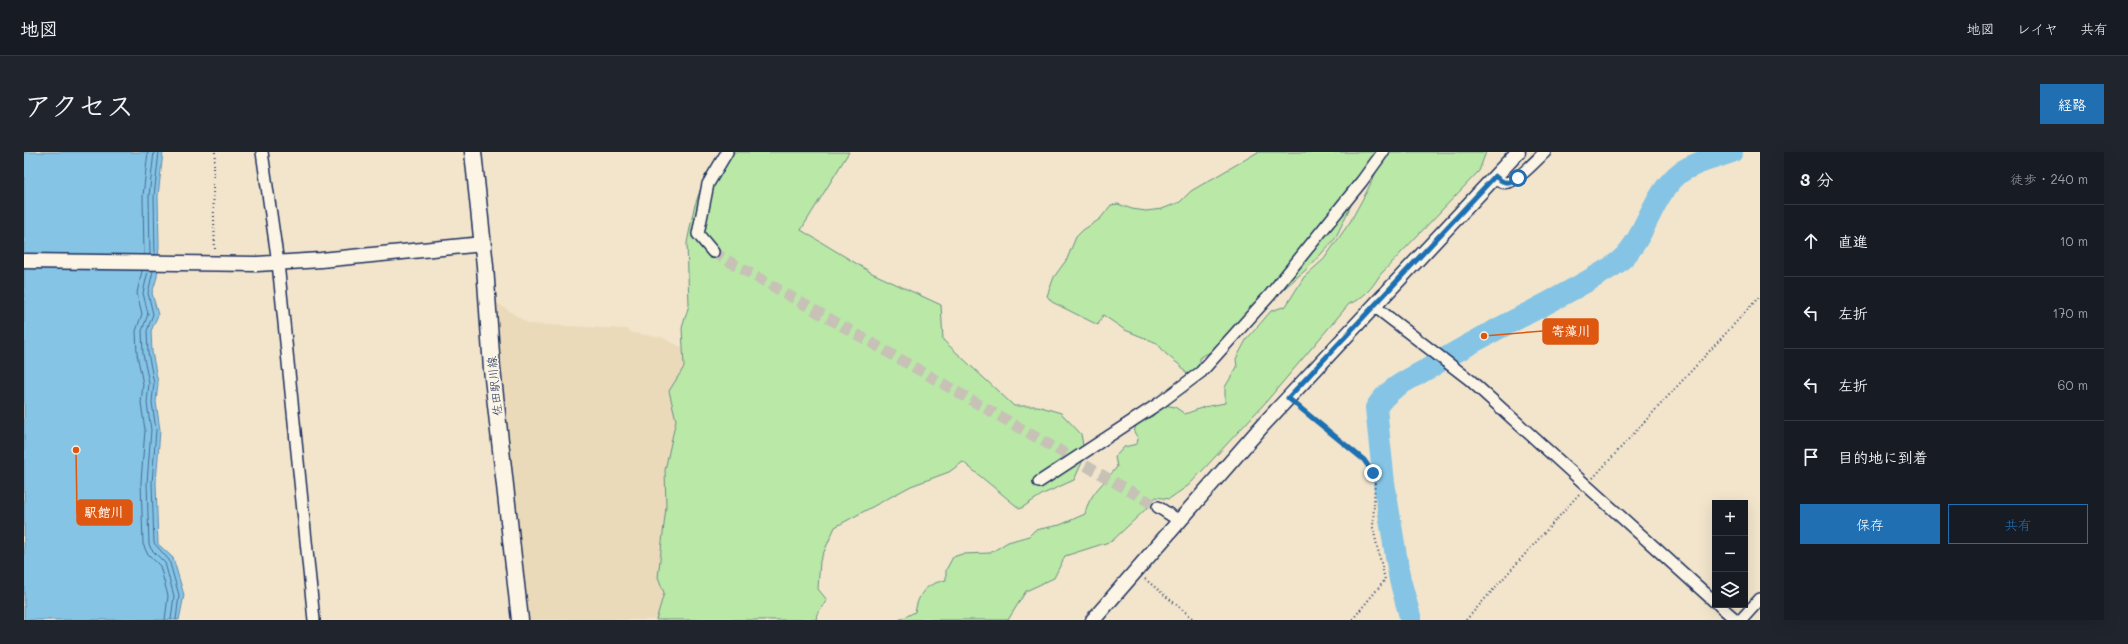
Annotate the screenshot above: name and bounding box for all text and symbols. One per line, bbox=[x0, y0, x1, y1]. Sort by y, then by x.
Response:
text: 地図 bbox=[20, 16, 58, 41]
text: 地図 bbox=[1967, 19, 1995, 38]
text: レイヤ bbox=[2017, 19, 2058, 38]
text: 共有 bbox=[2080, 19, 2108, 38]
button: 経路 bbox=[2040, 84, 2104, 124]
text: アクセス bbox=[24, 87, 134, 123]
text: 3 分 bbox=[1800, 168, 1833, 190]
route start bbox=[1509, 169, 1527, 187]
text: 徒歩 · 240 m bbox=[2011, 170, 2088, 187]
icon: ahead bbox=[1800, 230, 1822, 252]
text: 直進 bbox=[1838, 231, 1868, 251]
text: 10 m bbox=[2060, 232, 2088, 249]
icon: left bbox=[1800, 302, 1822, 324]
text: 左折 bbox=[1838, 303, 1868, 323]
text: 170 m bbox=[2052, 304, 2088, 321]
callout: 寄藻川 bbox=[1543, 319, 1598, 344]
text: 寄藻川 bbox=[1551, 322, 1591, 339]
street label: 佐田駅川線 bbox=[483, 355, 505, 417]
icon: left bbox=[1800, 374, 1822, 396]
text: 左折 bbox=[1838, 375, 1868, 395]
text: 60 m bbox=[2058, 376, 2088, 393]
icon: arrive bbox=[1800, 446, 1822, 468]
text: 目的地に到着 bbox=[1838, 447, 1928, 467]
route end bbox=[1364, 464, 1382, 482]
callout: 駅館川 bbox=[77, 500, 132, 525]
map controls bbox=[1712, 500, 1748, 608]
button: + bbox=[1712, 500, 1748, 536]
text: 駅館川 bbox=[84, 503, 124, 520]
button: 保存 bbox=[1800, 504, 1940, 544]
button: 共有 bbox=[1948, 504, 2088, 544]
button: − bbox=[1712, 536, 1748, 572]
button: layers bbox=[1712, 572, 1748, 608]

